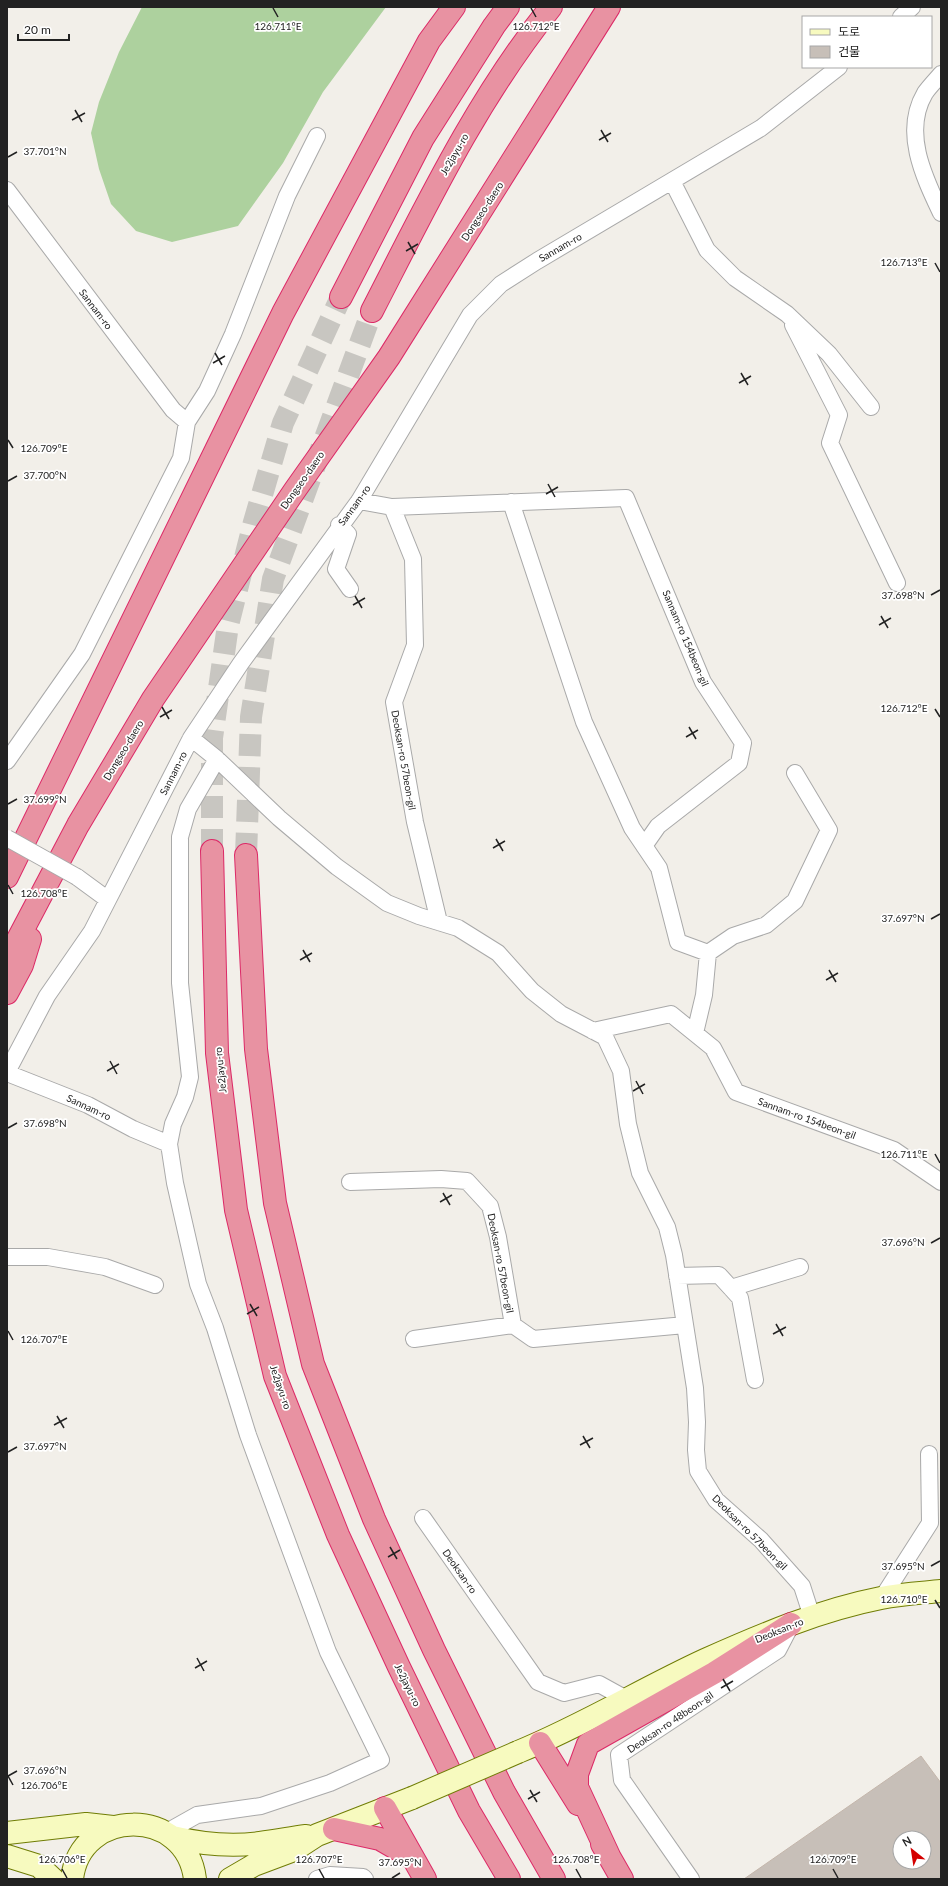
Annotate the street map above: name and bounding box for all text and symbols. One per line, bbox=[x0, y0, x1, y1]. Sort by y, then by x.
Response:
scale bar bbox=[18, 16, 69, 42]
legend bbox=[802, 16, 932, 68]
text: 126.711°E bbox=[254, 20, 302, 32]
text: 126.712°E bbox=[512, 20, 560, 32]
text: 20 m bbox=[24, 22, 51, 37]
text: 도로 bbox=[838, 24, 860, 39]
text: 건물 bbox=[838, 44, 860, 59]
street label: Je2jayu-ro bbox=[437, 131, 471, 177]
text: 37.701°N bbox=[23, 145, 67, 157]
street label: Dongseo-daero bbox=[458, 179, 506, 243]
street label: Sannam-ro bbox=[536, 230, 584, 264]
text: 126.713°E bbox=[880, 256, 928, 268]
street label: Sannam-ro bbox=[77, 286, 115, 332]
text: 126.709°E bbox=[20, 442, 68, 454]
street label: Dongseo-daero bbox=[278, 448, 327, 511]
text: 37.700°N bbox=[23, 469, 67, 481]
street label: Sannam-ro bbox=[335, 482, 373, 528]
street label: Sannam-ro 154beon-gil bbox=[660, 588, 712, 688]
text: 37.698°N bbox=[881, 589, 925, 601]
text: 126.712°E bbox=[880, 702, 928, 714]
street label: Deoksan-ro 57beon-gil bbox=[389, 709, 419, 811]
street label: Dongseo-daero bbox=[100, 718, 146, 782]
street label: Sannam-ro bbox=[157, 749, 189, 797]
text: 37.699°N bbox=[23, 793, 67, 805]
text: 126.708°E bbox=[20, 887, 68, 899]
text: 37.697°N bbox=[881, 912, 925, 924]
street label: Je2jayu-ro bbox=[212, 1046, 228, 1093]
street label: Sannam-ro bbox=[65, 1092, 113, 1123]
street label: Sannam-ro 154beon-gil bbox=[756, 1095, 858, 1141]
text: 37.698°N bbox=[23, 1117, 67, 1129]
text: 126.711°E bbox=[880, 1148, 928, 1160]
street label: Deoksan-ro 57beon-gil bbox=[485, 1212, 517, 1314]
text: 37.696°N bbox=[881, 1236, 925, 1248]
text: 126.707°E bbox=[20, 1333, 68, 1345]
street label: Je2jayu-ro bbox=[268, 1363, 294, 1411]
text: 37.697°N bbox=[23, 1440, 67, 1452]
street label: Deoksan-ro 57beon-gil bbox=[710, 1492, 790, 1572]
street label: Deoksan-ro bbox=[440, 1547, 480, 1596]
text: 37.695°N bbox=[881, 1560, 925, 1572]
text: 126.710°E bbox=[880, 1593, 928, 1605]
street label: Deoksan-ro bbox=[753, 1615, 805, 1645]
street label: Je2jayu-ro bbox=[393, 1662, 424, 1709]
street label: Deoksan-ro 48beon-gil bbox=[625, 1689, 715, 1755]
text: 37.696°N bbox=[23, 1764, 67, 1776]
text: 126.706°E bbox=[20, 1779, 68, 1791]
north arrow bbox=[892, 1830, 932, 1870]
text: N bbox=[900, 1833, 914, 1849]
text: 126.706°E bbox=[38, 1853, 86, 1865]
text: 126.707°E bbox=[295, 1853, 343, 1865]
text: 126.708°E bbox=[552, 1853, 600, 1865]
text: 126.709°E bbox=[809, 1853, 857, 1865]
text: 37.695°N bbox=[378, 1856, 422, 1868]

